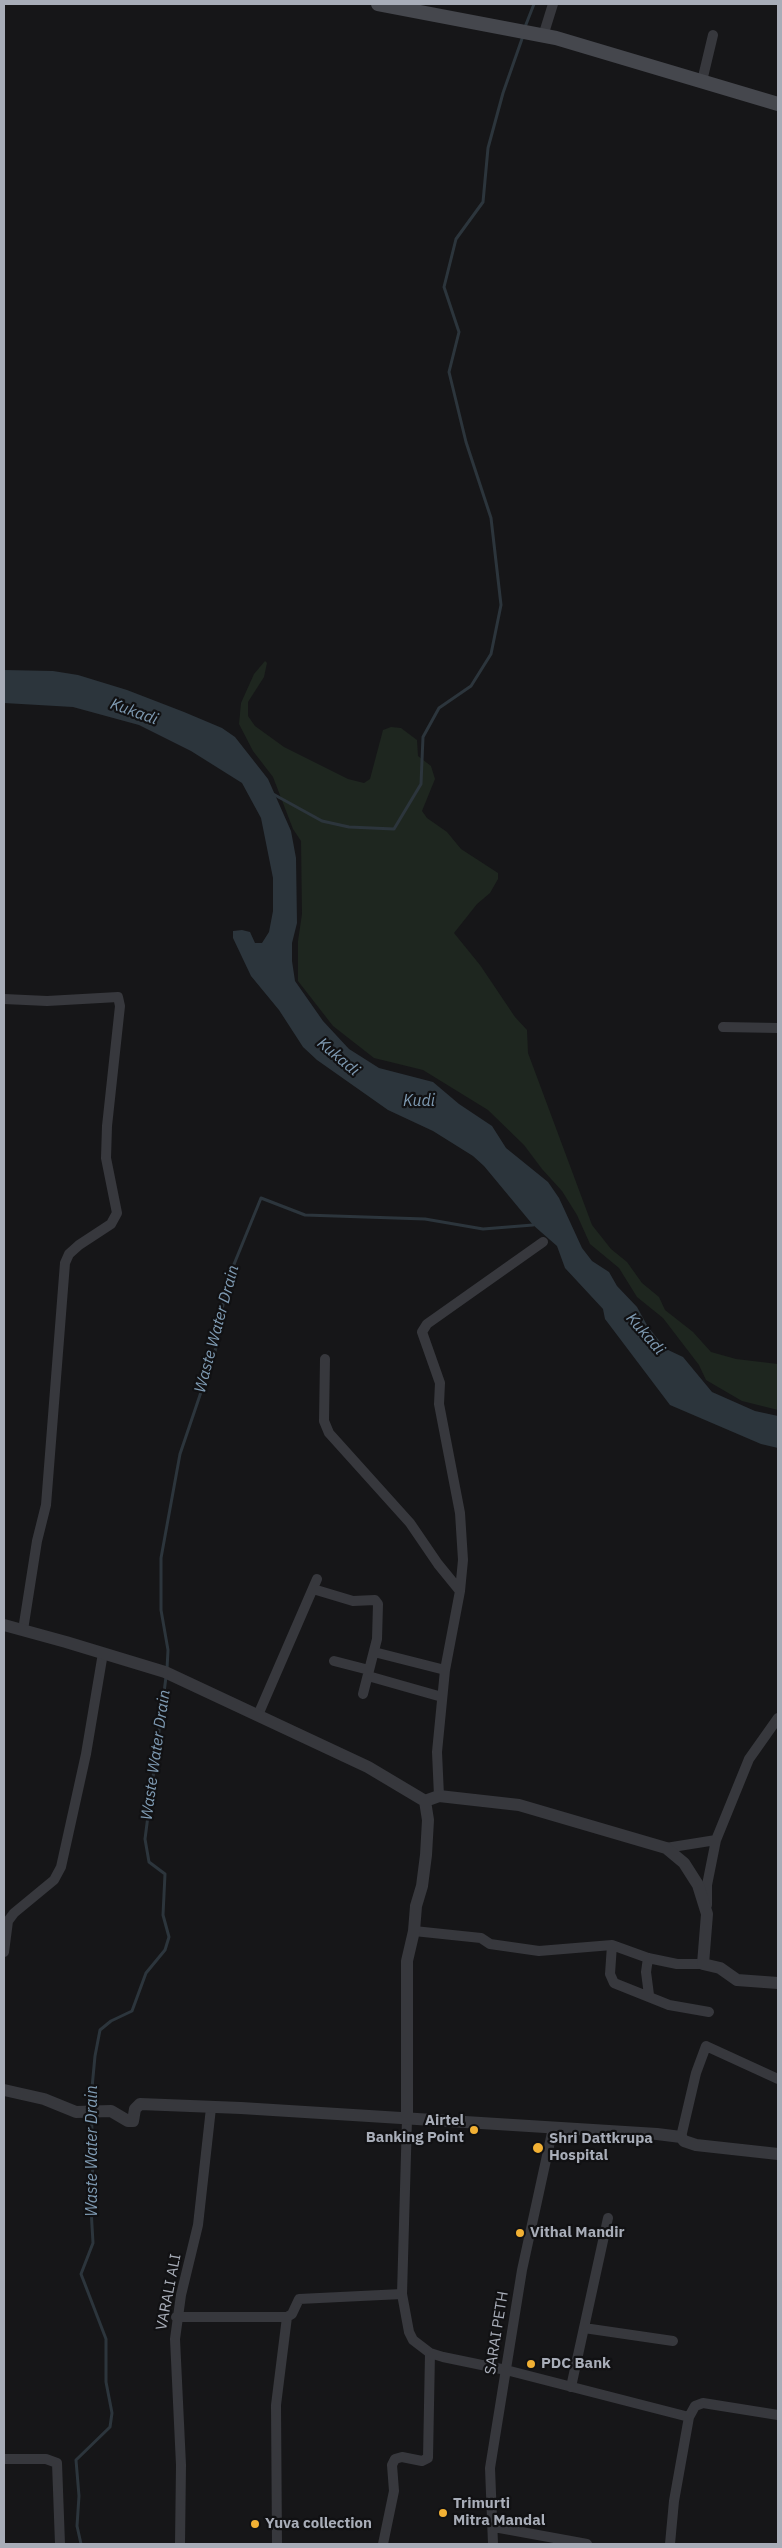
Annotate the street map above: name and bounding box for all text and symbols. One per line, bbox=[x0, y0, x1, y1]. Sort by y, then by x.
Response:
water label: Kukadi bbox=[108, 695, 160, 729]
water label: Kukadi bbox=[313, 1034, 363, 1080]
water label: Kudi bbox=[403, 1091, 435, 1111]
water label: Waste Water Drain bbox=[191, 1263, 243, 1395]
water label: Kukadi bbox=[622, 1309, 668, 1359]
water label: Waste Water Drain bbox=[137, 1689, 175, 1821]
water label: Waste Water Drain bbox=[82, 2085, 102, 2217]
place label: Airtel Banking Point bbox=[366, 2112, 464, 2147]
marker: Airtel Banking Point bbox=[468, 2124, 480, 2136]
place label: Shri Dattkrupa Hospital bbox=[549, 2130, 653, 2165]
marker: Shri Dattkrupa Hospital bbox=[531, 2141, 545, 2155]
place label: Vithal Mandir bbox=[530, 2224, 625, 2242]
marker: Vithal Mandir bbox=[514, 2227, 526, 2239]
street label: VARALI ALI bbox=[153, 2252, 185, 2332]
street label: SARAI PETH bbox=[482, 2290, 512, 2376]
place label: PDC Bank bbox=[541, 2355, 611, 2373]
marker: PDC Bank bbox=[525, 2358, 537, 2370]
place label: Trimurti Mitra Mandal bbox=[453, 2495, 545, 2530]
marker: Trimurti Mitra Mandal bbox=[437, 2507, 449, 2519]
place label: Yuva collection bbox=[265, 2515, 372, 2533]
marker: Yuva collection bbox=[249, 2518, 261, 2530]

